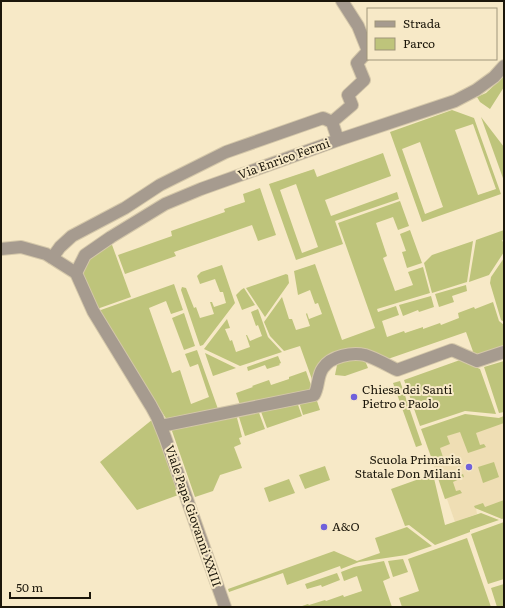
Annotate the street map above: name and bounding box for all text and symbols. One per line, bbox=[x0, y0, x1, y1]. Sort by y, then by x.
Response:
legend bbox=[367, 8, 497, 60]
text: Strada bbox=[403, 14, 441, 32]
text: Parco bbox=[403, 34, 435, 52]
street label: Via Enrico Fermi bbox=[235, 133, 332, 183]
place label: Chiesa dei Santi Pietro e Paolo bbox=[362, 380, 452, 412]
marker: Chiesa dei Santi Pietro e Paolo bbox=[349, 392, 359, 402]
street label: Viale Papa Giovanni XXIII bbox=[161, 443, 227, 589]
place label: Scuola Primaria Statale Don Milani bbox=[355, 450, 462, 482]
marker: Scuola Primaria Statale Don Milani bbox=[464, 462, 474, 472]
place label: A&O bbox=[332, 517, 360, 535]
marker: A&O bbox=[319, 522, 329, 532]
scale bar bbox=[10, 574, 90, 600]
text: 50 m bbox=[16, 578, 43, 596]

